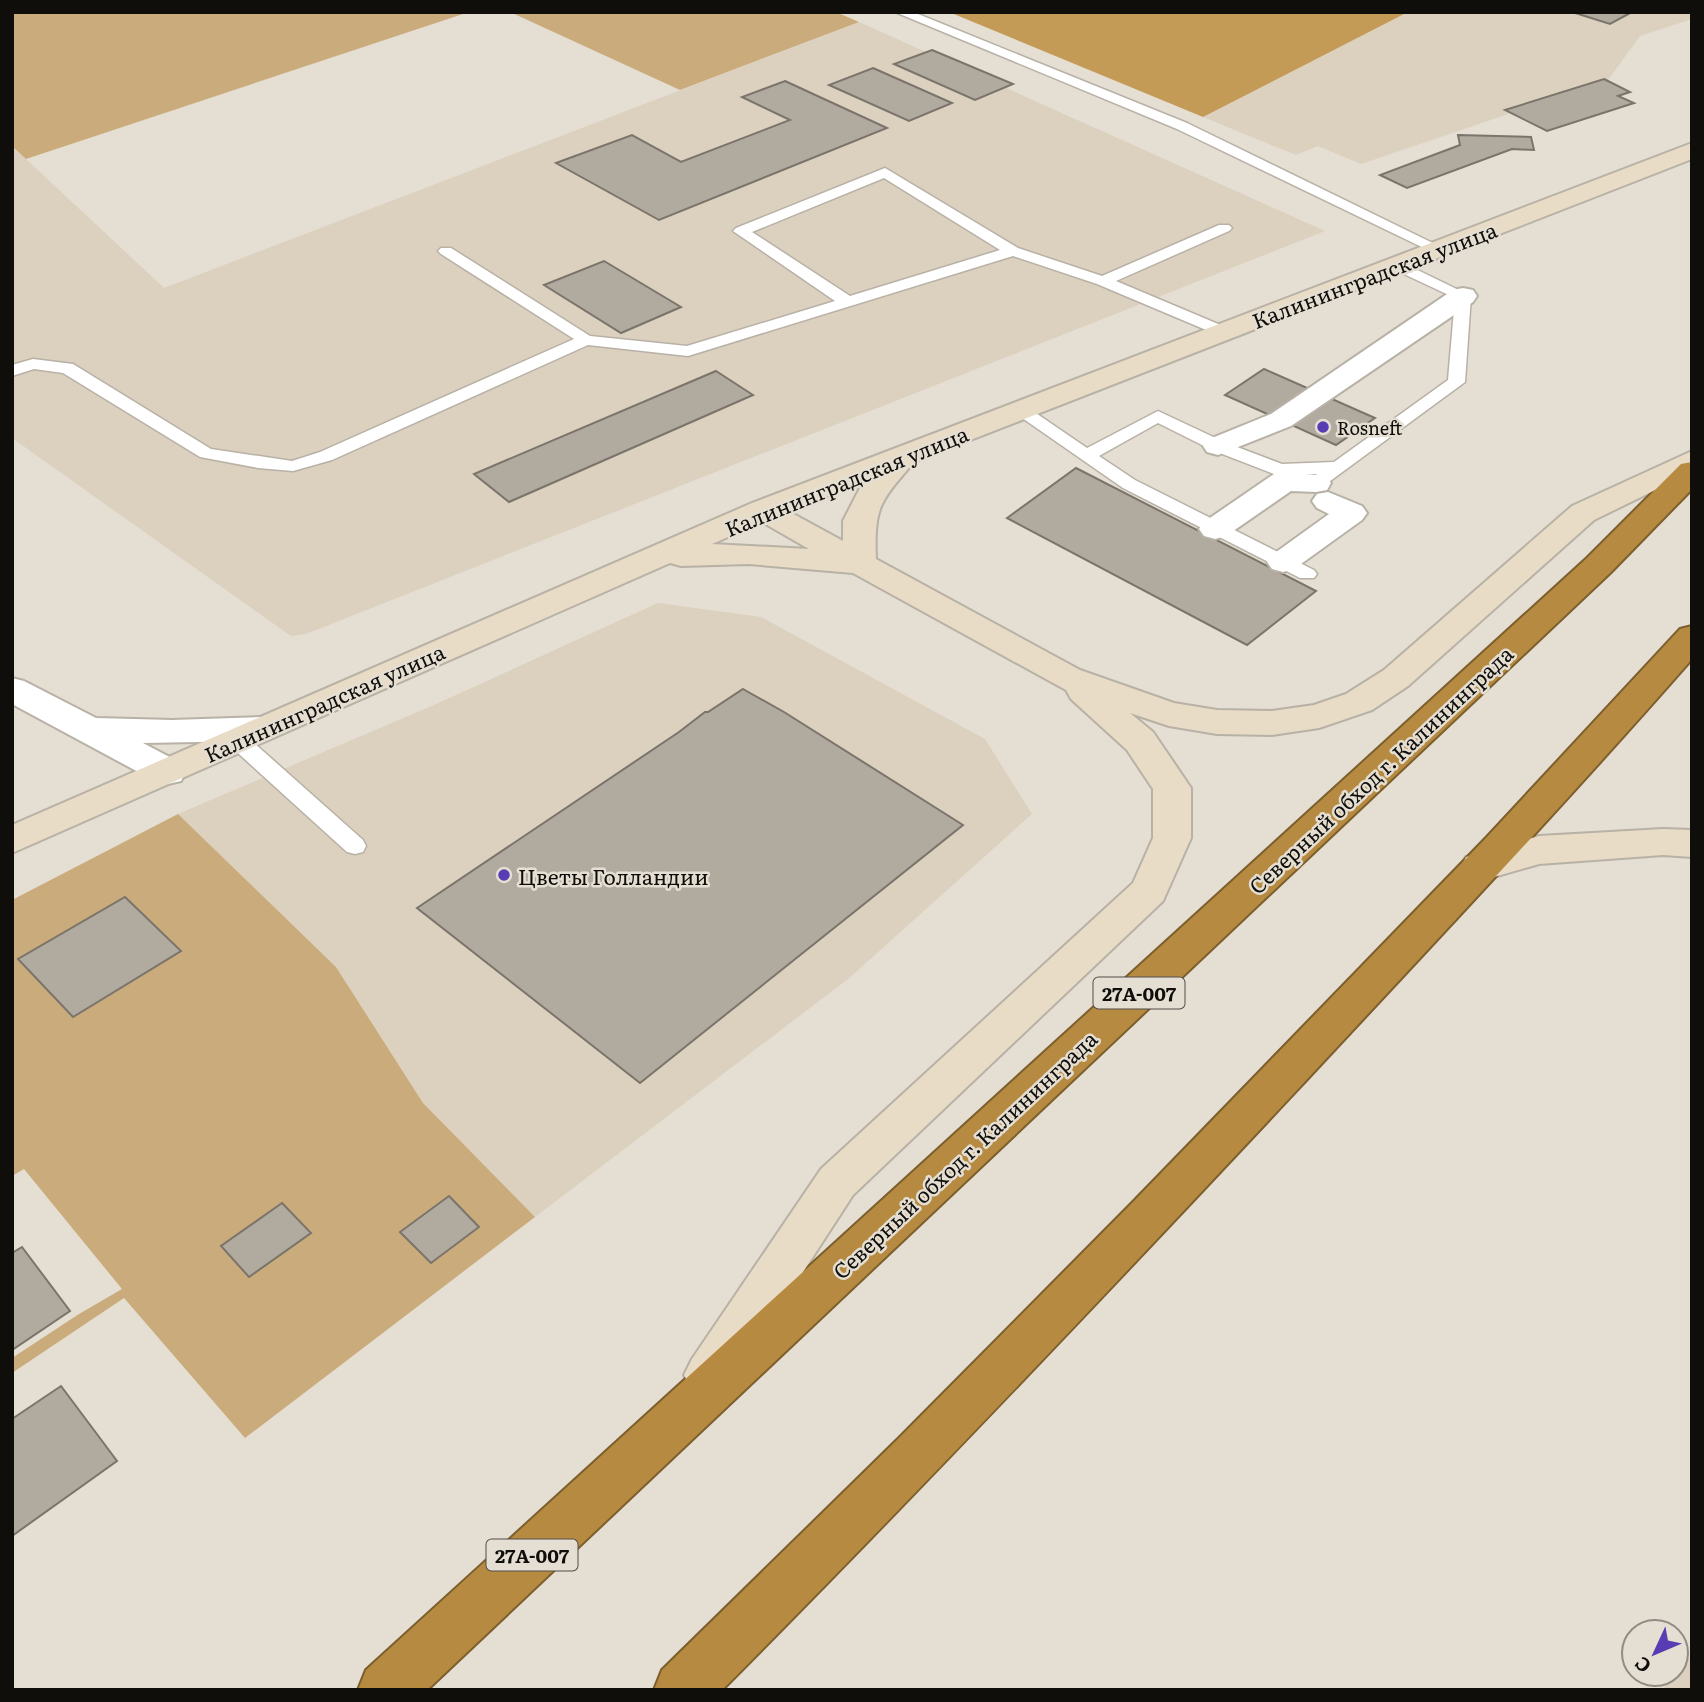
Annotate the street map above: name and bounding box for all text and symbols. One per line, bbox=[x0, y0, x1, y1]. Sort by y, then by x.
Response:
street label: Калининградская улица bbox=[1247, 213, 1502, 335]
place label: Rosneft bbox=[1337, 414, 1403, 441]
street label: Калининградская улица bbox=[720, 417, 973, 543]
marker: Rosneft bbox=[1315, 419, 1331, 435]
street label: Калининградская улица bbox=[199, 635, 450, 769]
street label: Северный обход г. Калининграда bbox=[1241, 637, 1520, 900]
place label: Цветы Голландии bbox=[518, 860, 709, 891]
marker: Цветы Голландии bbox=[496, 867, 512, 883]
road number: 27А-007 bbox=[1094, 978, 1184, 1009]
street label: Северный обход г. Калининграда bbox=[825, 1022, 1104, 1285]
road number: 27А-007 bbox=[486, 1540, 578, 1570]
north arrow bbox=[1620, 1618, 1690, 1688]
text: С bbox=[1627, 1651, 1657, 1680]

